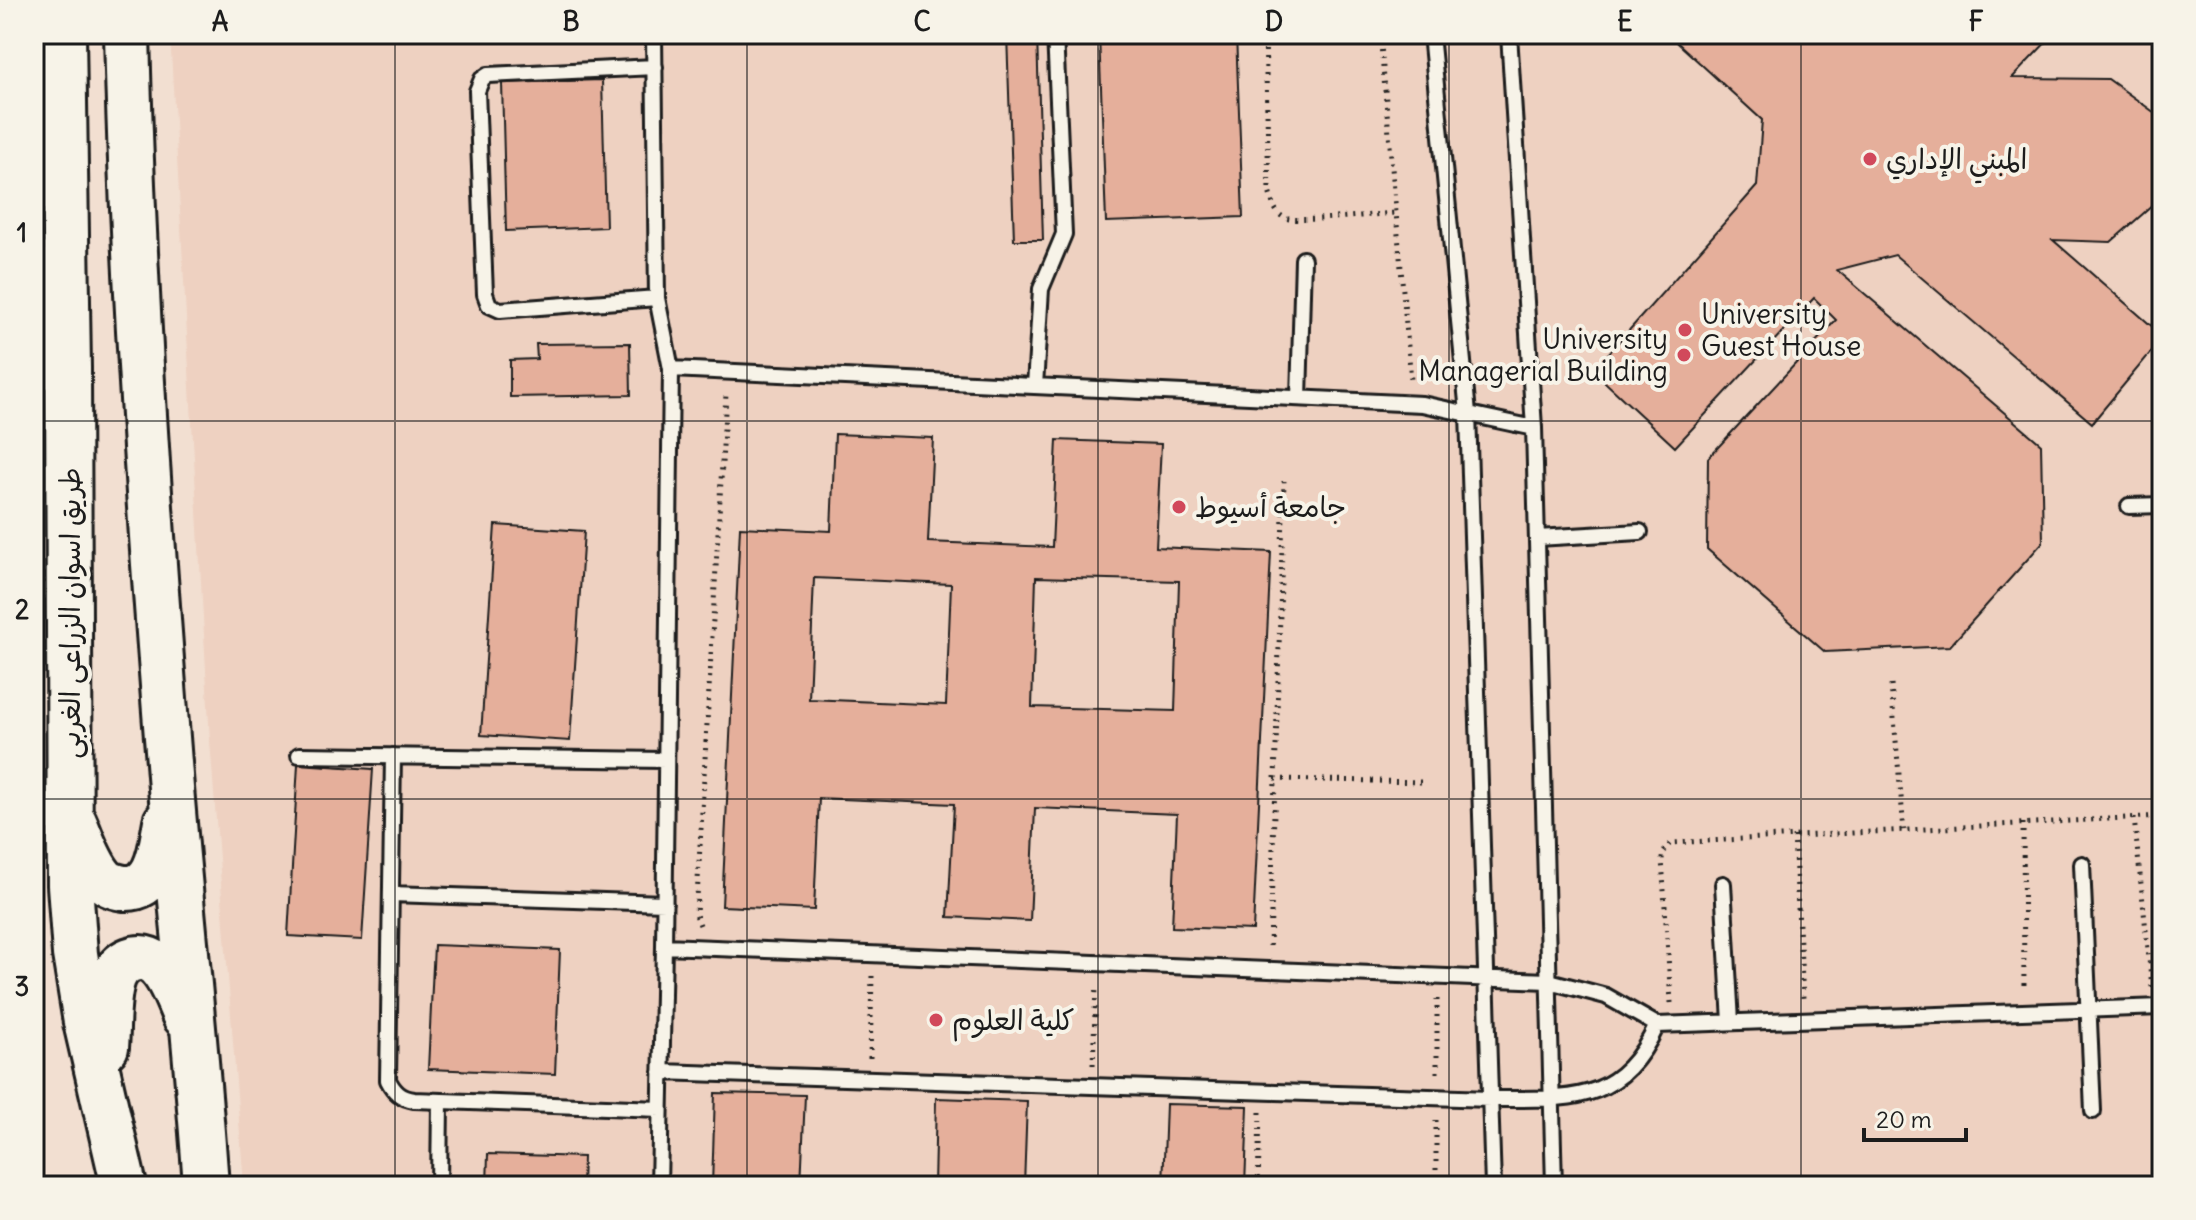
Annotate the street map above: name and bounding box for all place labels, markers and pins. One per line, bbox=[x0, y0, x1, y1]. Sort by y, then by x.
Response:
place label: المبني الإداري bbox=[1886, 141, 2027, 184]
marker: المبني الإداري bbox=[1861, 150, 1879, 168]
place label: University Guest House bbox=[1701, 296, 1861, 364]
place label: University Managerial Building bbox=[1418, 321, 1668, 389]
marker: University Guest House bbox=[1676, 321, 1694, 339]
marker: University Managerial Building bbox=[1675, 346, 1693, 364]
place label: جامعة أسيوط bbox=[1195, 489, 1346, 525]
marker: جامعة أسيوط bbox=[1170, 498, 1188, 516]
place label: كلية العلوم bbox=[952, 1002, 1075, 1042]
marker: كلية العلوم bbox=[927, 1011, 945, 1029]

